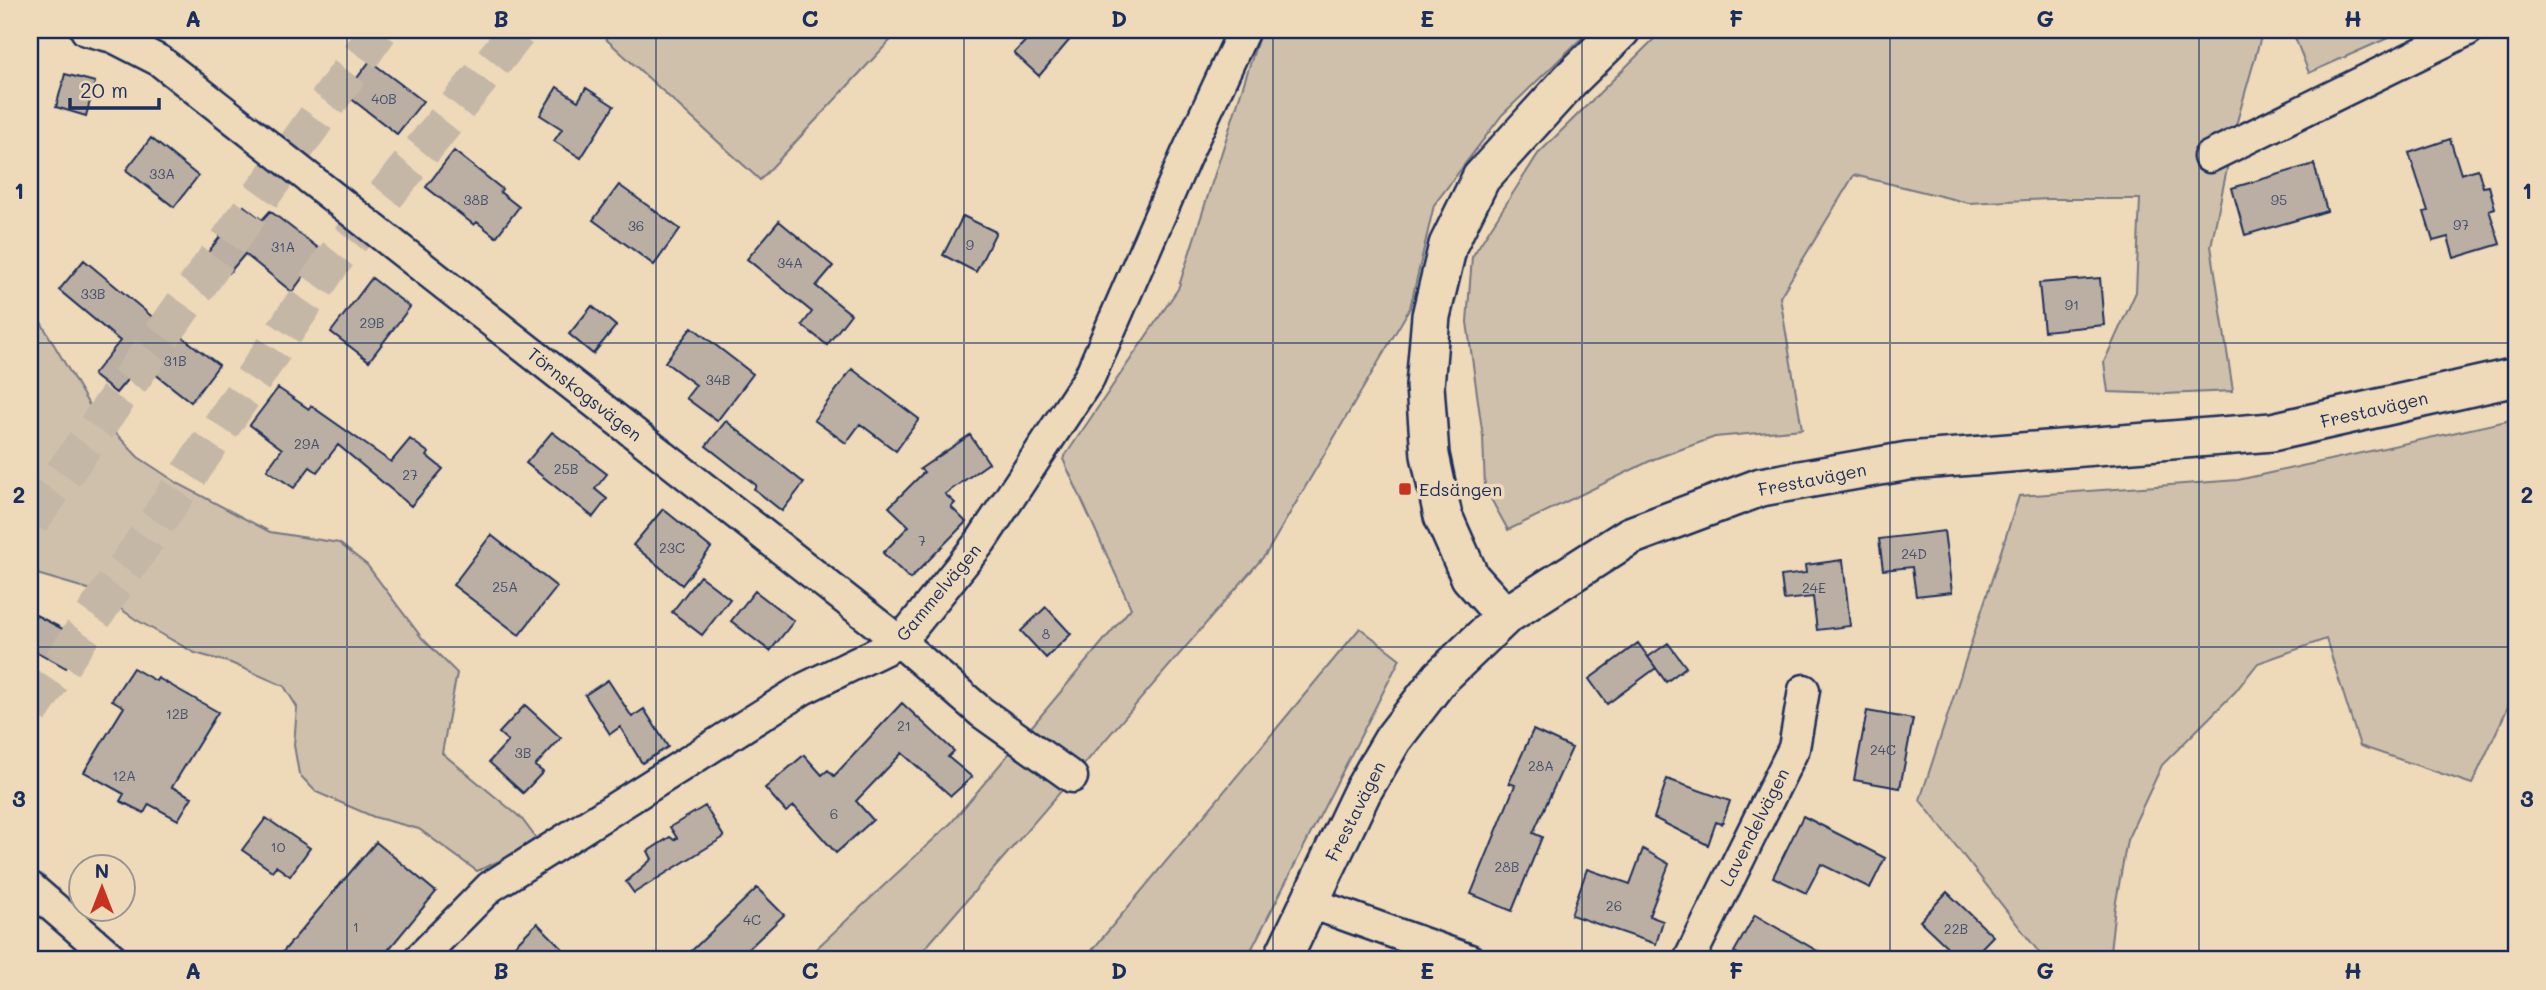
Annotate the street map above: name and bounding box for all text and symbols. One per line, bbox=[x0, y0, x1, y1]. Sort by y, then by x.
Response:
text: A bbox=[185, 3, 201, 33]
text: B bbox=[493, 3, 509, 33]
text: C bbox=[801, 3, 819, 33]
text: D bbox=[1111, 3, 1127, 33]
text: E bbox=[1420, 3, 1434, 33]
text: F bbox=[1729, 3, 1743, 33]
text: G bbox=[2036, 3, 2054, 33]
text: H bbox=[2344, 3, 2362, 33]
scale bar bbox=[70, 66, 159, 110]
text: 20 m bbox=[80, 76, 128, 103]
house number: 40B bbox=[371, 89, 397, 108]
house number: 33A bbox=[149, 164, 175, 183]
text: 1 bbox=[14, 175, 24, 205]
text: 1 bbox=[2522, 175, 2532, 205]
house number: 38B bbox=[463, 190, 489, 209]
house number: 95 bbox=[2271, 190, 2287, 209]
house number: 97 bbox=[2453, 215, 2469, 234]
house number: 36 bbox=[628, 216, 644, 235]
house number: 9 bbox=[966, 235, 974, 254]
house number: 31A bbox=[271, 237, 295, 256]
house number: 34A bbox=[777, 253, 803, 272]
house number: 33B bbox=[80, 284, 106, 303]
house number: 91 bbox=[2065, 295, 2079, 314]
house number: 29B bbox=[360, 313, 384, 332]
street label: Törnskogsvägen bbox=[523, 342, 647, 446]
house number: 31B bbox=[163, 351, 187, 370]
house number: 34B bbox=[705, 370, 731, 389]
street label: Frestavägen bbox=[2318, 385, 2430, 433]
house number: 29A bbox=[294, 434, 320, 453]
street label: Frestavägen bbox=[1756, 457, 1868, 501]
house number: 25B bbox=[554, 459, 578, 478]
house number: 27 bbox=[402, 465, 418, 484]
place label: Edsängen bbox=[1419, 477, 1502, 501]
text: 2 bbox=[13, 479, 25, 509]
text: 2 bbox=[2521, 479, 2533, 509]
marker: Edsängen bbox=[1397, 481, 1413, 497]
house number: 7 bbox=[918, 531, 926, 550]
house number: 23C bbox=[659, 538, 685, 557]
street label: Gammelvägen bbox=[890, 538, 986, 646]
house number: 24D bbox=[1901, 544, 1927, 563]
house number: 25A bbox=[492, 577, 518, 596]
house number: 24E bbox=[1802, 578, 1826, 597]
house number: 8 bbox=[1042, 624, 1050, 643]
house number: 12B bbox=[166, 704, 188, 723]
house number: 21 bbox=[897, 716, 911, 735]
house number: 24C bbox=[1870, 740, 1896, 759]
house number: 3B bbox=[515, 743, 531, 762]
house number: 28A bbox=[1528, 756, 1554, 775]
street label: Frestavägen bbox=[1319, 757, 1391, 865]
street label: Lavendelvägen bbox=[1714, 764, 1794, 890]
house number: 12A bbox=[112, 766, 136, 785]
text: 3 bbox=[12, 783, 26, 813]
text: 3 bbox=[2520, 783, 2534, 813]
house number: 6 bbox=[830, 804, 838, 823]
house number: 10 bbox=[271, 837, 286, 856]
north arrow bbox=[66, 853, 136, 923]
house number: 28B bbox=[1495, 857, 1519, 876]
text: N bbox=[95, 858, 109, 883]
house number: 26 bbox=[1606, 896, 1622, 915]
house number: 4C bbox=[743, 910, 761, 929]
house number: 1 bbox=[353, 917, 359, 936]
house number: 22B bbox=[1944, 919, 1968, 938]
text: A bbox=[185, 955, 201, 985]
text: B bbox=[493, 955, 509, 985]
text: C bbox=[801, 955, 819, 985]
text: D bbox=[1111, 955, 1127, 985]
text: E bbox=[1420, 955, 1434, 985]
text: F bbox=[1729, 955, 1743, 985]
text: G bbox=[2036, 955, 2054, 985]
text: H bbox=[2344, 955, 2362, 985]

